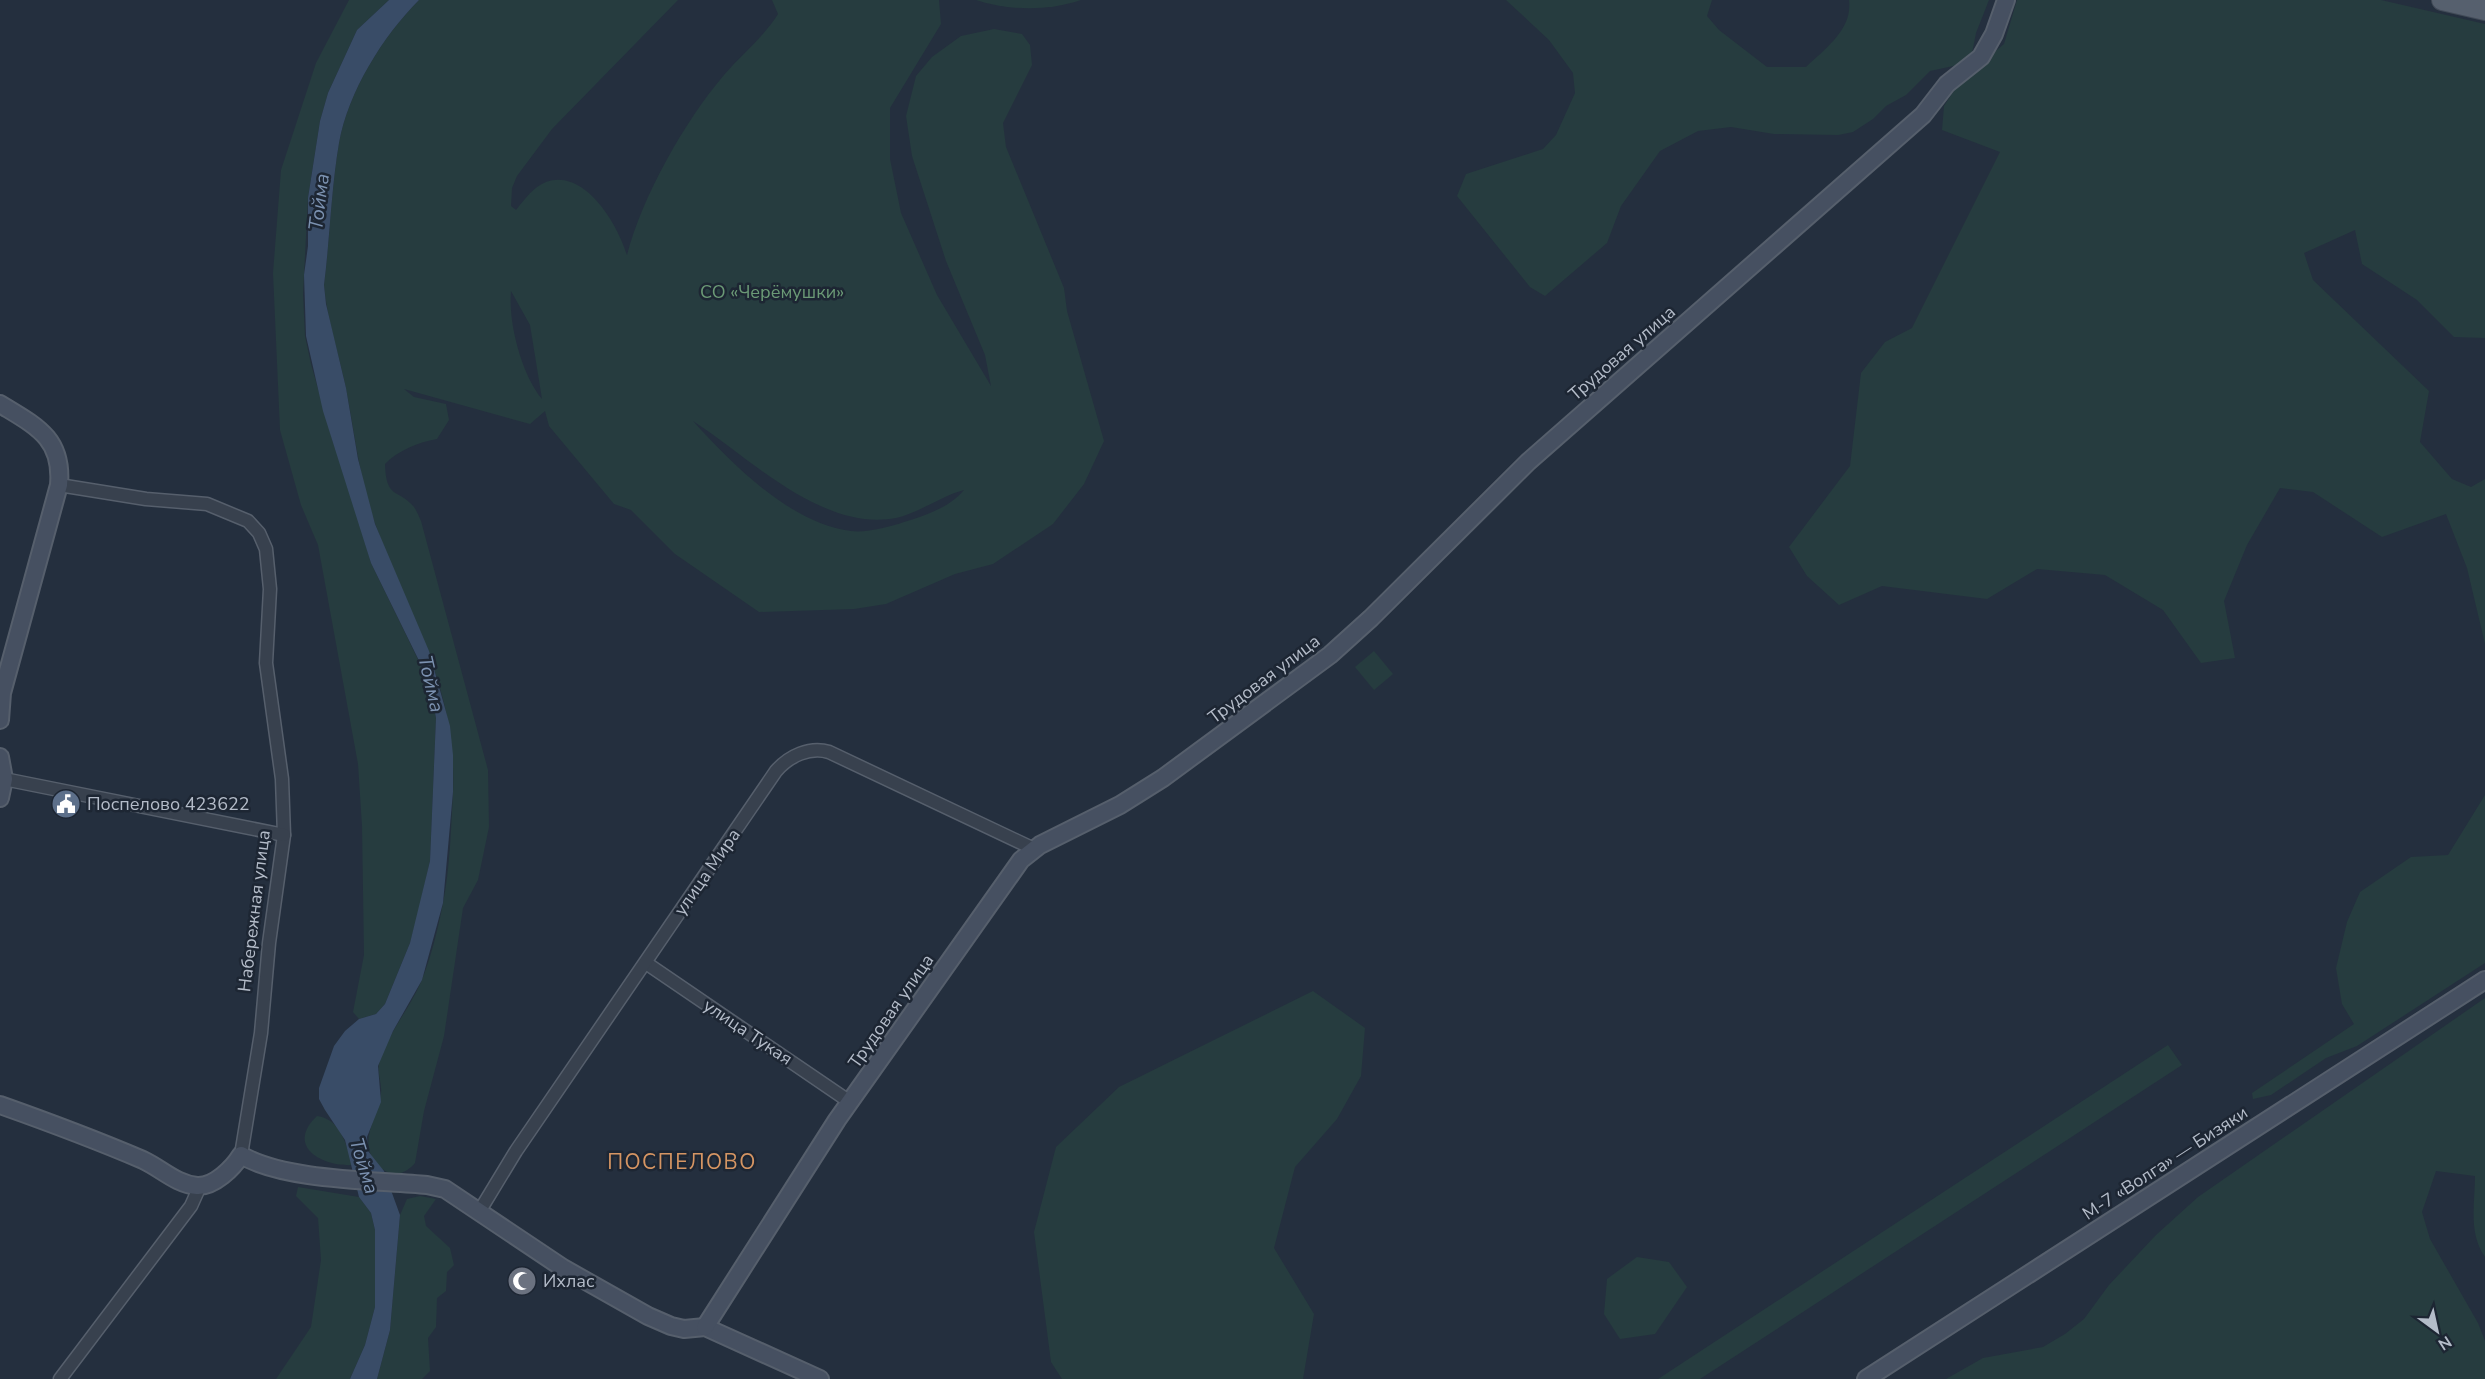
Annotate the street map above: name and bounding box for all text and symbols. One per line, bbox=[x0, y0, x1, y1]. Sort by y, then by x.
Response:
water label: Тойма bbox=[302, 172, 336, 232]
park label: СО «Черёмушки» bbox=[700, 280, 844, 304]
street label: Трудовая улица bbox=[1564, 300, 1680, 406]
street label: Трудовая улица bbox=[1203, 629, 1325, 729]
water label: Тойма bbox=[411, 653, 451, 715]
public building icon: Поспелово 423622 bbox=[50, 788, 82, 820]
place label: Поспелово 423622 bbox=[87, 792, 250, 816]
street label: улица Мира bbox=[668, 824, 746, 920]
street label: Набережная улица bbox=[232, 829, 276, 993]
street label: Трудовая улица bbox=[843, 949, 939, 1073]
street label: улица Тукая bbox=[699, 993, 797, 1071]
street label: М-7 «Волга» — Бизяки bbox=[2078, 1100, 2252, 1226]
water label: Тойма bbox=[343, 1135, 385, 1197]
district label: ПОСПЕЛОВО bbox=[607, 1148, 757, 1176]
mosque icon: Ихлас bbox=[506, 1265, 538, 1297]
place label: Ихлас bbox=[543, 1269, 595, 1293]
north arrow bbox=[2407, 1301, 2467, 1361]
text: N bbox=[2434, 1330, 2456, 1355]

